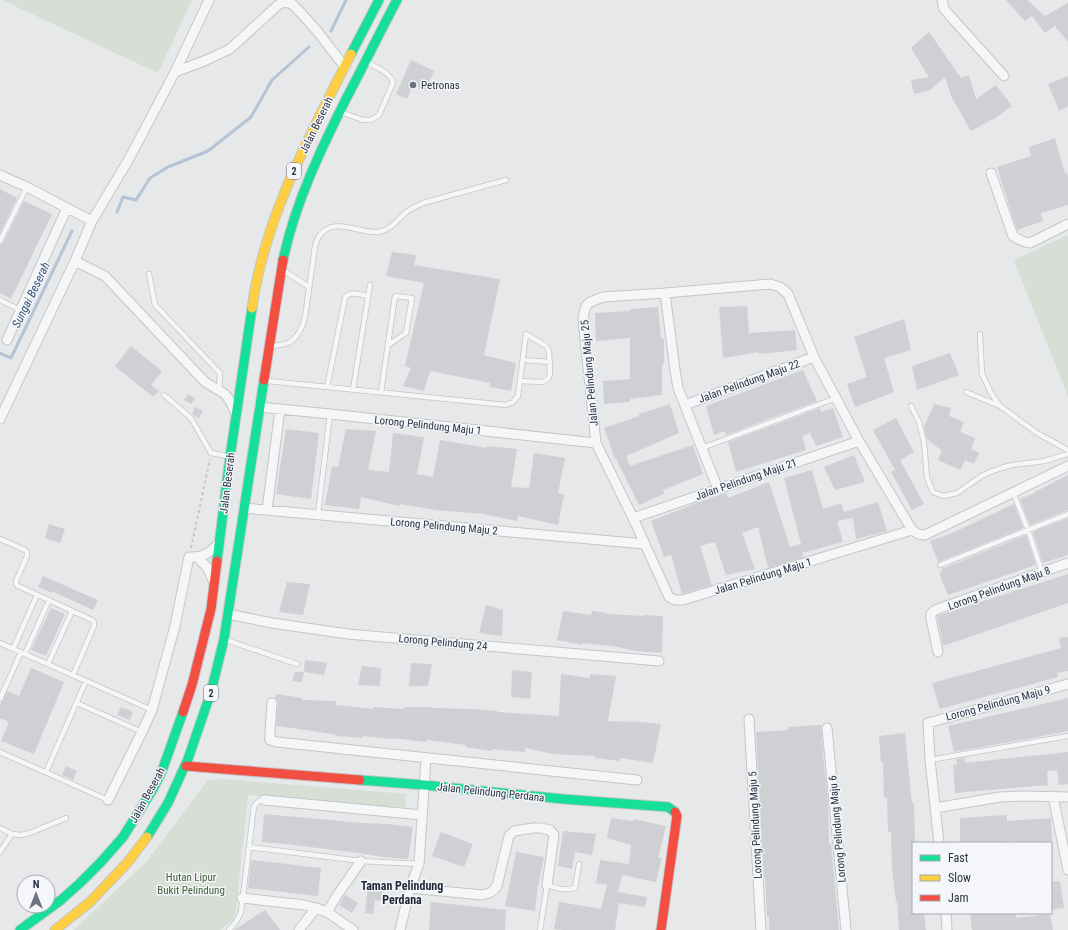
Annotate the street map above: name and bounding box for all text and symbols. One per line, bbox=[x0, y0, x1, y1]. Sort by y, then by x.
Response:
place label: Petronas bbox=[421, 79, 460, 92]
marker: Petronas bbox=[408, 80, 418, 90]
street label: Jalan Beserah bbox=[297, 95, 336, 156]
road number: 2 bbox=[287, 163, 301, 179]
water label: Sungai Beserah bbox=[9, 260, 53, 330]
street label: Jalan Pelindung Maju 25 bbox=[578, 319, 601, 427]
street label: Jalan Pelindung Maju 22 bbox=[697, 357, 801, 406]
street label: Lorong Pelindung Maju 1 bbox=[374, 413, 482, 438]
street label: Jalan Beserah bbox=[217, 452, 238, 514]
street label: Jalan Pelindung Maju 21 bbox=[694, 456, 799, 503]
street label: Lorong Pelindung Maju 2 bbox=[390, 515, 498, 538]
street label: Jalan Pelindung Maju 1 bbox=[713, 555, 813, 597]
street label: Lorong Pelindung Maju 8 bbox=[946, 564, 1052, 613]
street label: Lorong Pelindung 24 bbox=[398, 632, 489, 653]
street label: Lorong Pelindung Maju 9 bbox=[944, 683, 1052, 724]
road number: 2 bbox=[204, 685, 218, 701]
street label: Jalan Beserah bbox=[127, 765, 168, 825]
street label: Lorong Pelindung Maju 5 bbox=[746, 771, 765, 879]
street label: Lorong Pelindung Maju 6 bbox=[826, 775, 849, 883]
street label: Jalan Pelindung Perdana bbox=[437, 780, 545, 805]
legend bbox=[912, 842, 1052, 914]
text: Fast bbox=[948, 851, 969, 865]
park label: Hutan Lipur Bukit Pelindung bbox=[157, 871, 225, 897]
text: Slow bbox=[948, 871, 971, 885]
north arrow bbox=[16, 874, 56, 914]
text: N bbox=[33, 878, 40, 891]
district label: Taman Pelindung Perdana bbox=[361, 879, 443, 907]
text: Jam bbox=[948, 891, 969, 905]

